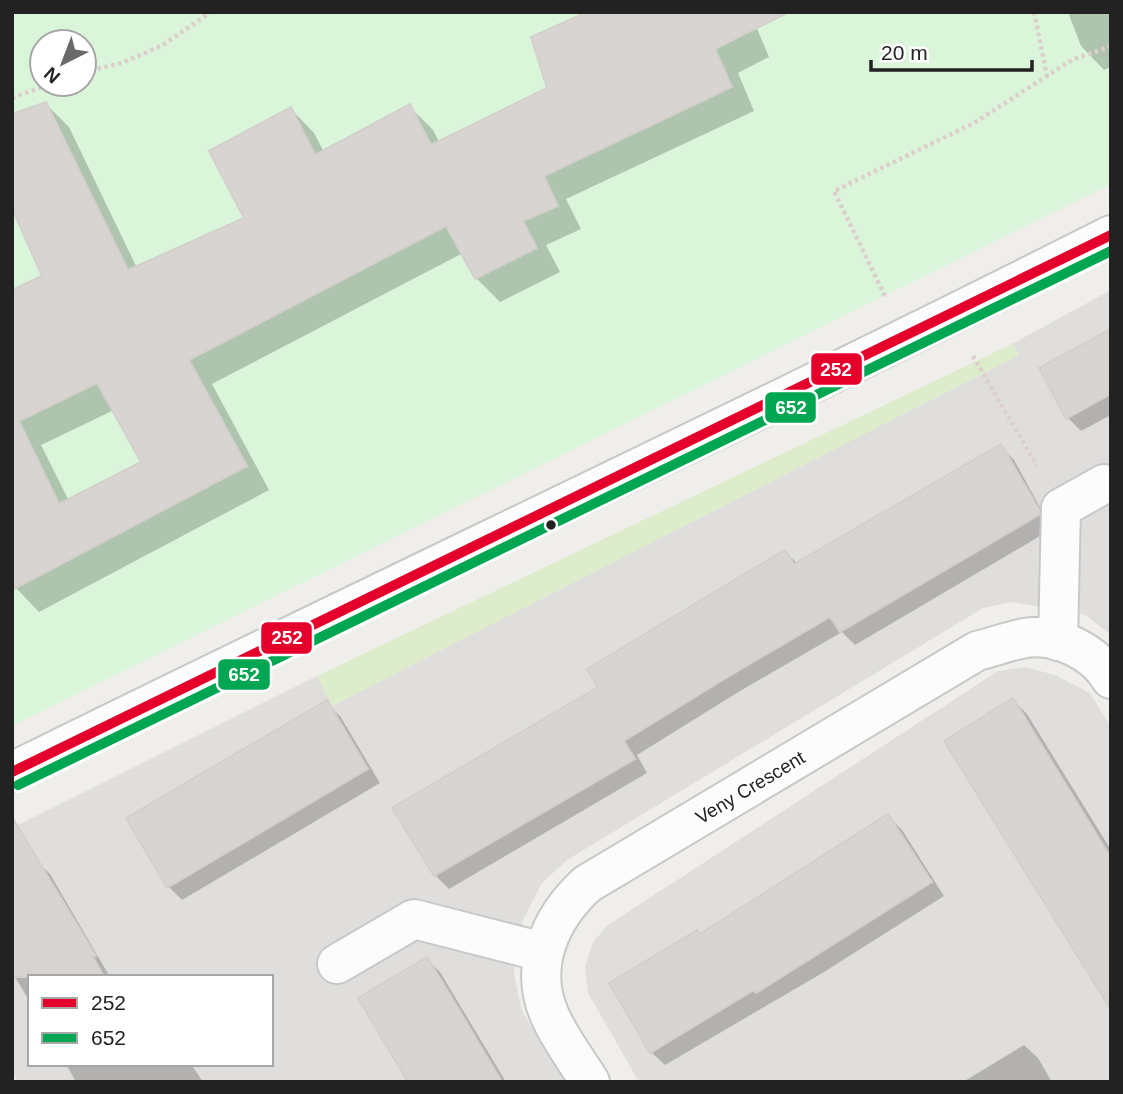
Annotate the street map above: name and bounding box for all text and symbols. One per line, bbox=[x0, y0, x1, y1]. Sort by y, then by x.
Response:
north arrow bbox=[28, 28, 98, 98]
scale bar bbox=[871, 28, 1032, 72]
text: 20 m bbox=[881, 41, 928, 64]
text: N bbox=[40, 63, 64, 88]
line badge: 252 bbox=[810, 352, 863, 386]
text: 252 bbox=[820, 359, 852, 380]
line badge: 652 bbox=[764, 391, 817, 424]
text: 652 bbox=[775, 397, 807, 418]
unlabelled marker bbox=[544, 518, 558, 532]
line badge: 252 bbox=[260, 621, 313, 655]
text: 252 bbox=[271, 627, 303, 648]
line badge: 652 bbox=[217, 658, 271, 691]
text: 652 bbox=[228, 664, 260, 685]
street label: Veny Crescent bbox=[692, 746, 809, 828]
legend bbox=[28, 975, 273, 1066]
text: 252 bbox=[91, 991, 126, 1014]
text: 652 bbox=[91, 1026, 126, 1049]

